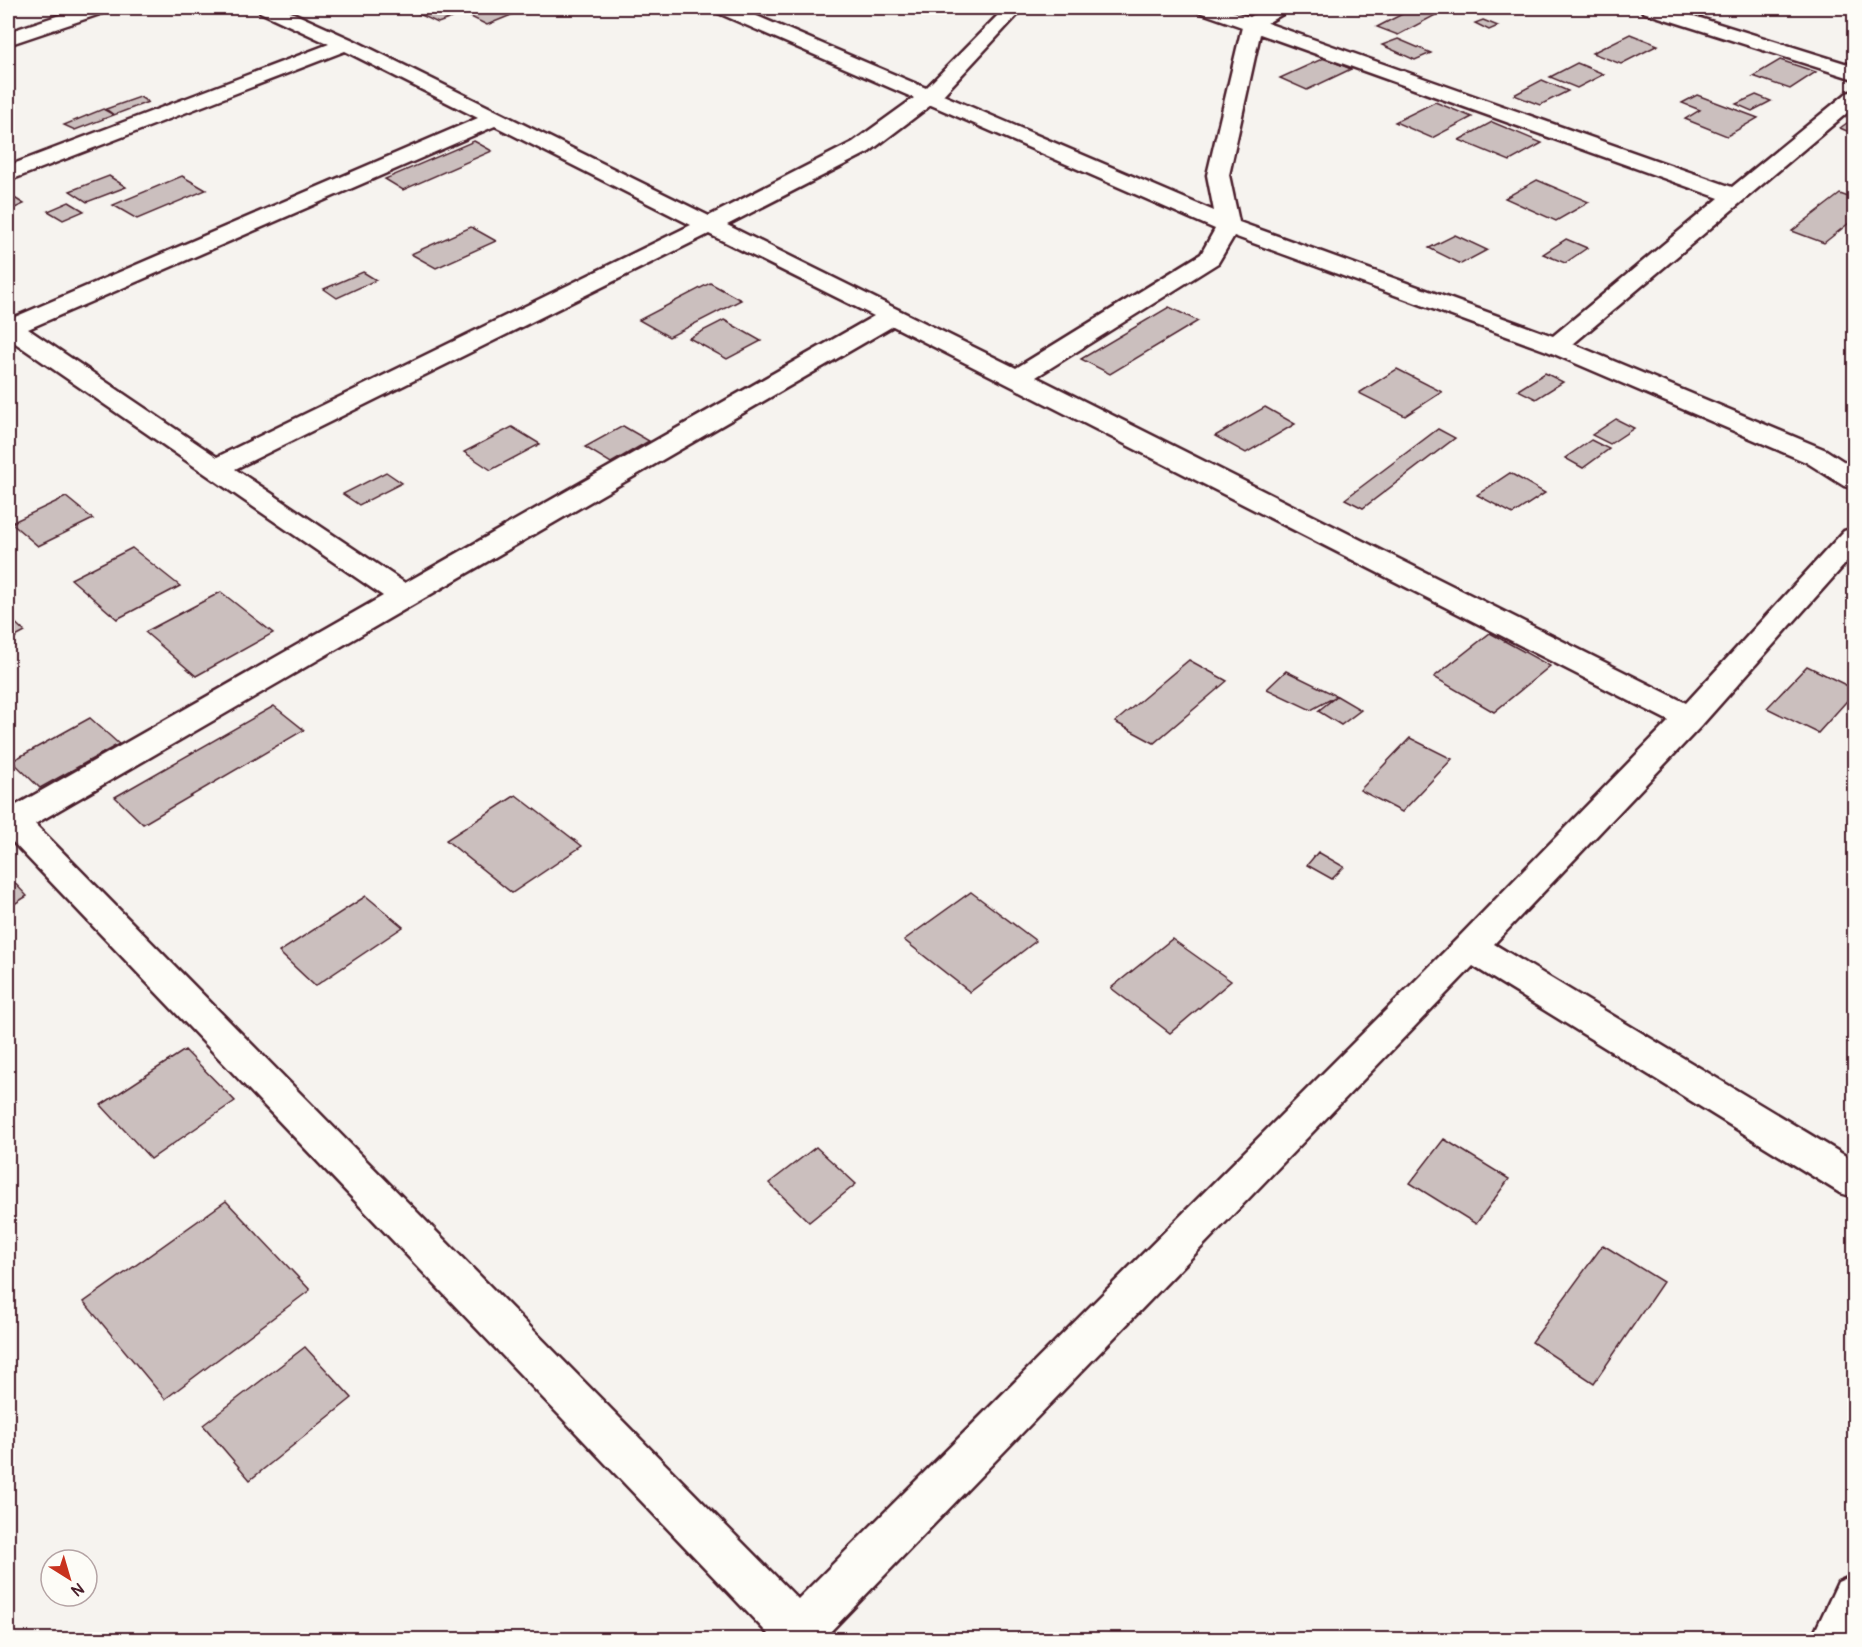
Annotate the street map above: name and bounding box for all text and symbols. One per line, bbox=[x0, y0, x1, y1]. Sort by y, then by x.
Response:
north arrow bbox=[39, 1548, 99, 1608]
text: N bbox=[67, 1578, 88, 1601]

